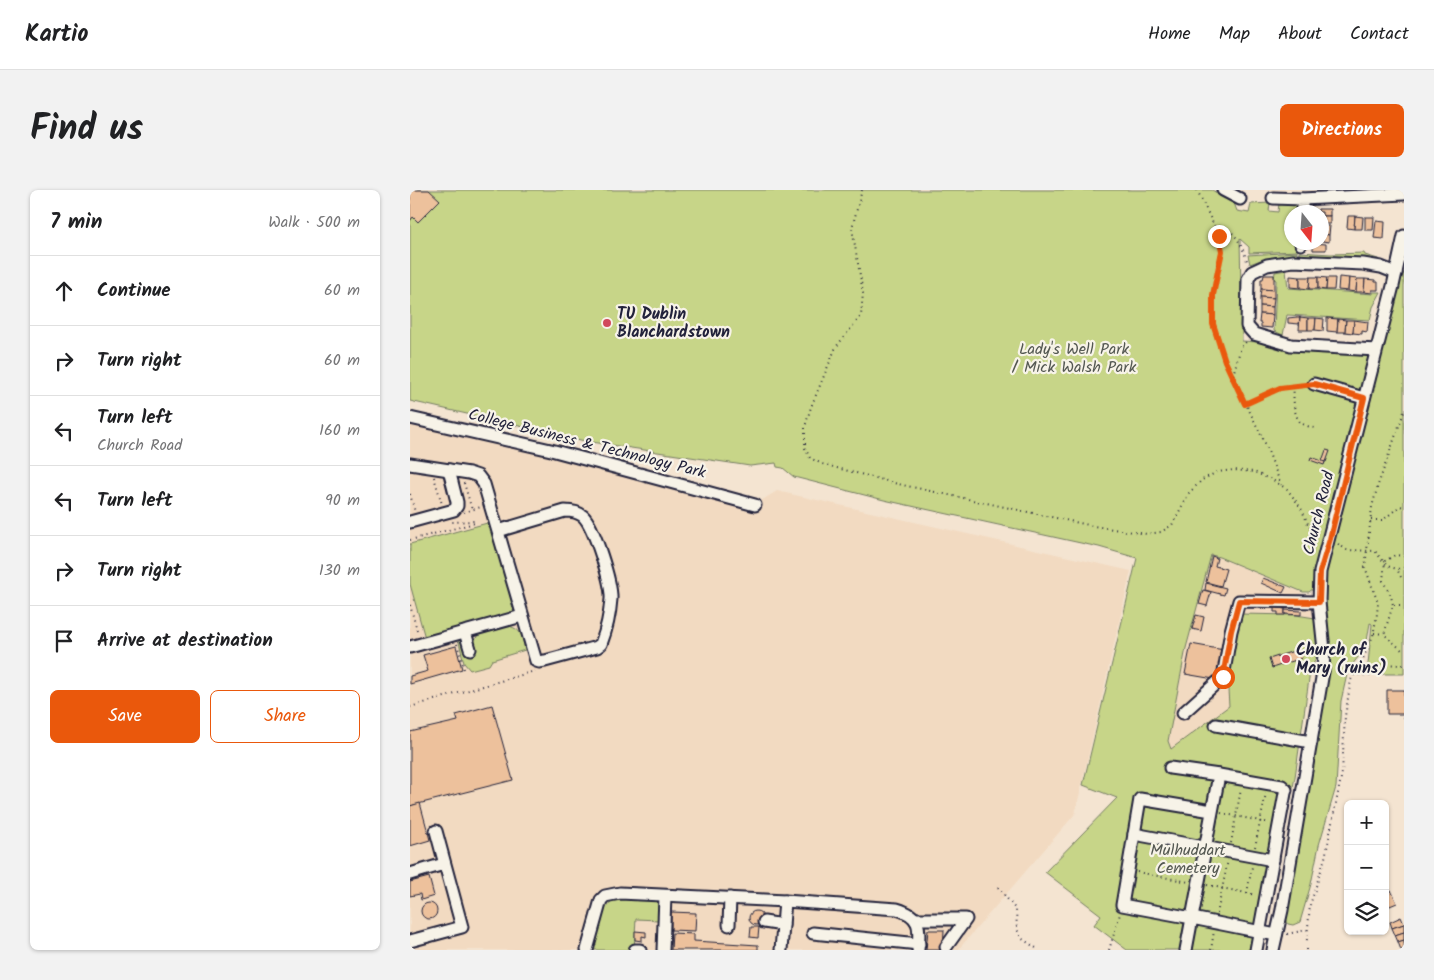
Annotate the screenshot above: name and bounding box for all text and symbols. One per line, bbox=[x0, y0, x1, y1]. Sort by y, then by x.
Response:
text: Kartio bbox=[25, 15, 88, 54]
text: Home bbox=[1148, 20, 1191, 49]
text: Map bbox=[1219, 20, 1250, 49]
text: About bbox=[1278, 20, 1322, 49]
text: Contact bbox=[1350, 20, 1409, 49]
text: Find us bbox=[30, 102, 143, 158]
button: Directions bbox=[1280, 104, 1404, 157]
north arrow bbox=[1284, 205, 1329, 250]
text: 7 min bbox=[50, 206, 102, 239]
text: Walk · 500 m bbox=[268, 210, 360, 235]
route end bbox=[1208, 225, 1231, 248]
text: Continue bbox=[97, 276, 170, 306]
icon: ahead bbox=[50, 277, 78, 305]
text: 60 m bbox=[324, 278, 360, 303]
place label: TU Dublin Blanchardstown bbox=[617, 302, 730, 345]
marker: TU Dublin Blanchardstown bbox=[601, 317, 613, 329]
park label: Lady's Well Park / Mick Walsh Park bbox=[1012, 337, 1137, 380]
text: Turn right bbox=[97, 346, 182, 376]
icon: right bbox=[50, 347, 78, 375]
text: 60 m bbox=[324, 348, 360, 373]
street label: College Business & Technology Park bbox=[466, 402, 709, 486]
text: Turn left bbox=[97, 403, 172, 433]
icon: left bbox=[50, 417, 78, 445]
text: 160 m bbox=[319, 418, 360, 443]
text: Church Road bbox=[97, 433, 182, 458]
street label: Church Road bbox=[1297, 468, 1342, 557]
text: Turn left bbox=[97, 486, 172, 516]
icon: left bbox=[50, 487, 78, 515]
text: 90 m bbox=[325, 488, 360, 513]
text: Turn right bbox=[97, 556, 182, 586]
icon: right bbox=[50, 557, 78, 585]
text: 130 m bbox=[319, 558, 360, 583]
text: Arrive at destination bbox=[97, 626, 273, 656]
icon: arrive bbox=[50, 627, 78, 655]
place label: Church of Mary (ruins) bbox=[1296, 638, 1387, 681]
marker: Church of Mary (ruins) bbox=[1280, 653, 1292, 665]
route start bbox=[1212, 666, 1235, 689]
button: Save bbox=[50, 690, 200, 743]
button: Share bbox=[210, 690, 360, 743]
map controls bbox=[1344, 800, 1389, 935]
button: + bbox=[1344, 800, 1389, 845]
park label: Mulhuddart Cemetery bbox=[1150, 838, 1227, 881]
button: − bbox=[1344, 845, 1389, 890]
button: layers bbox=[1344, 890, 1389, 935]

